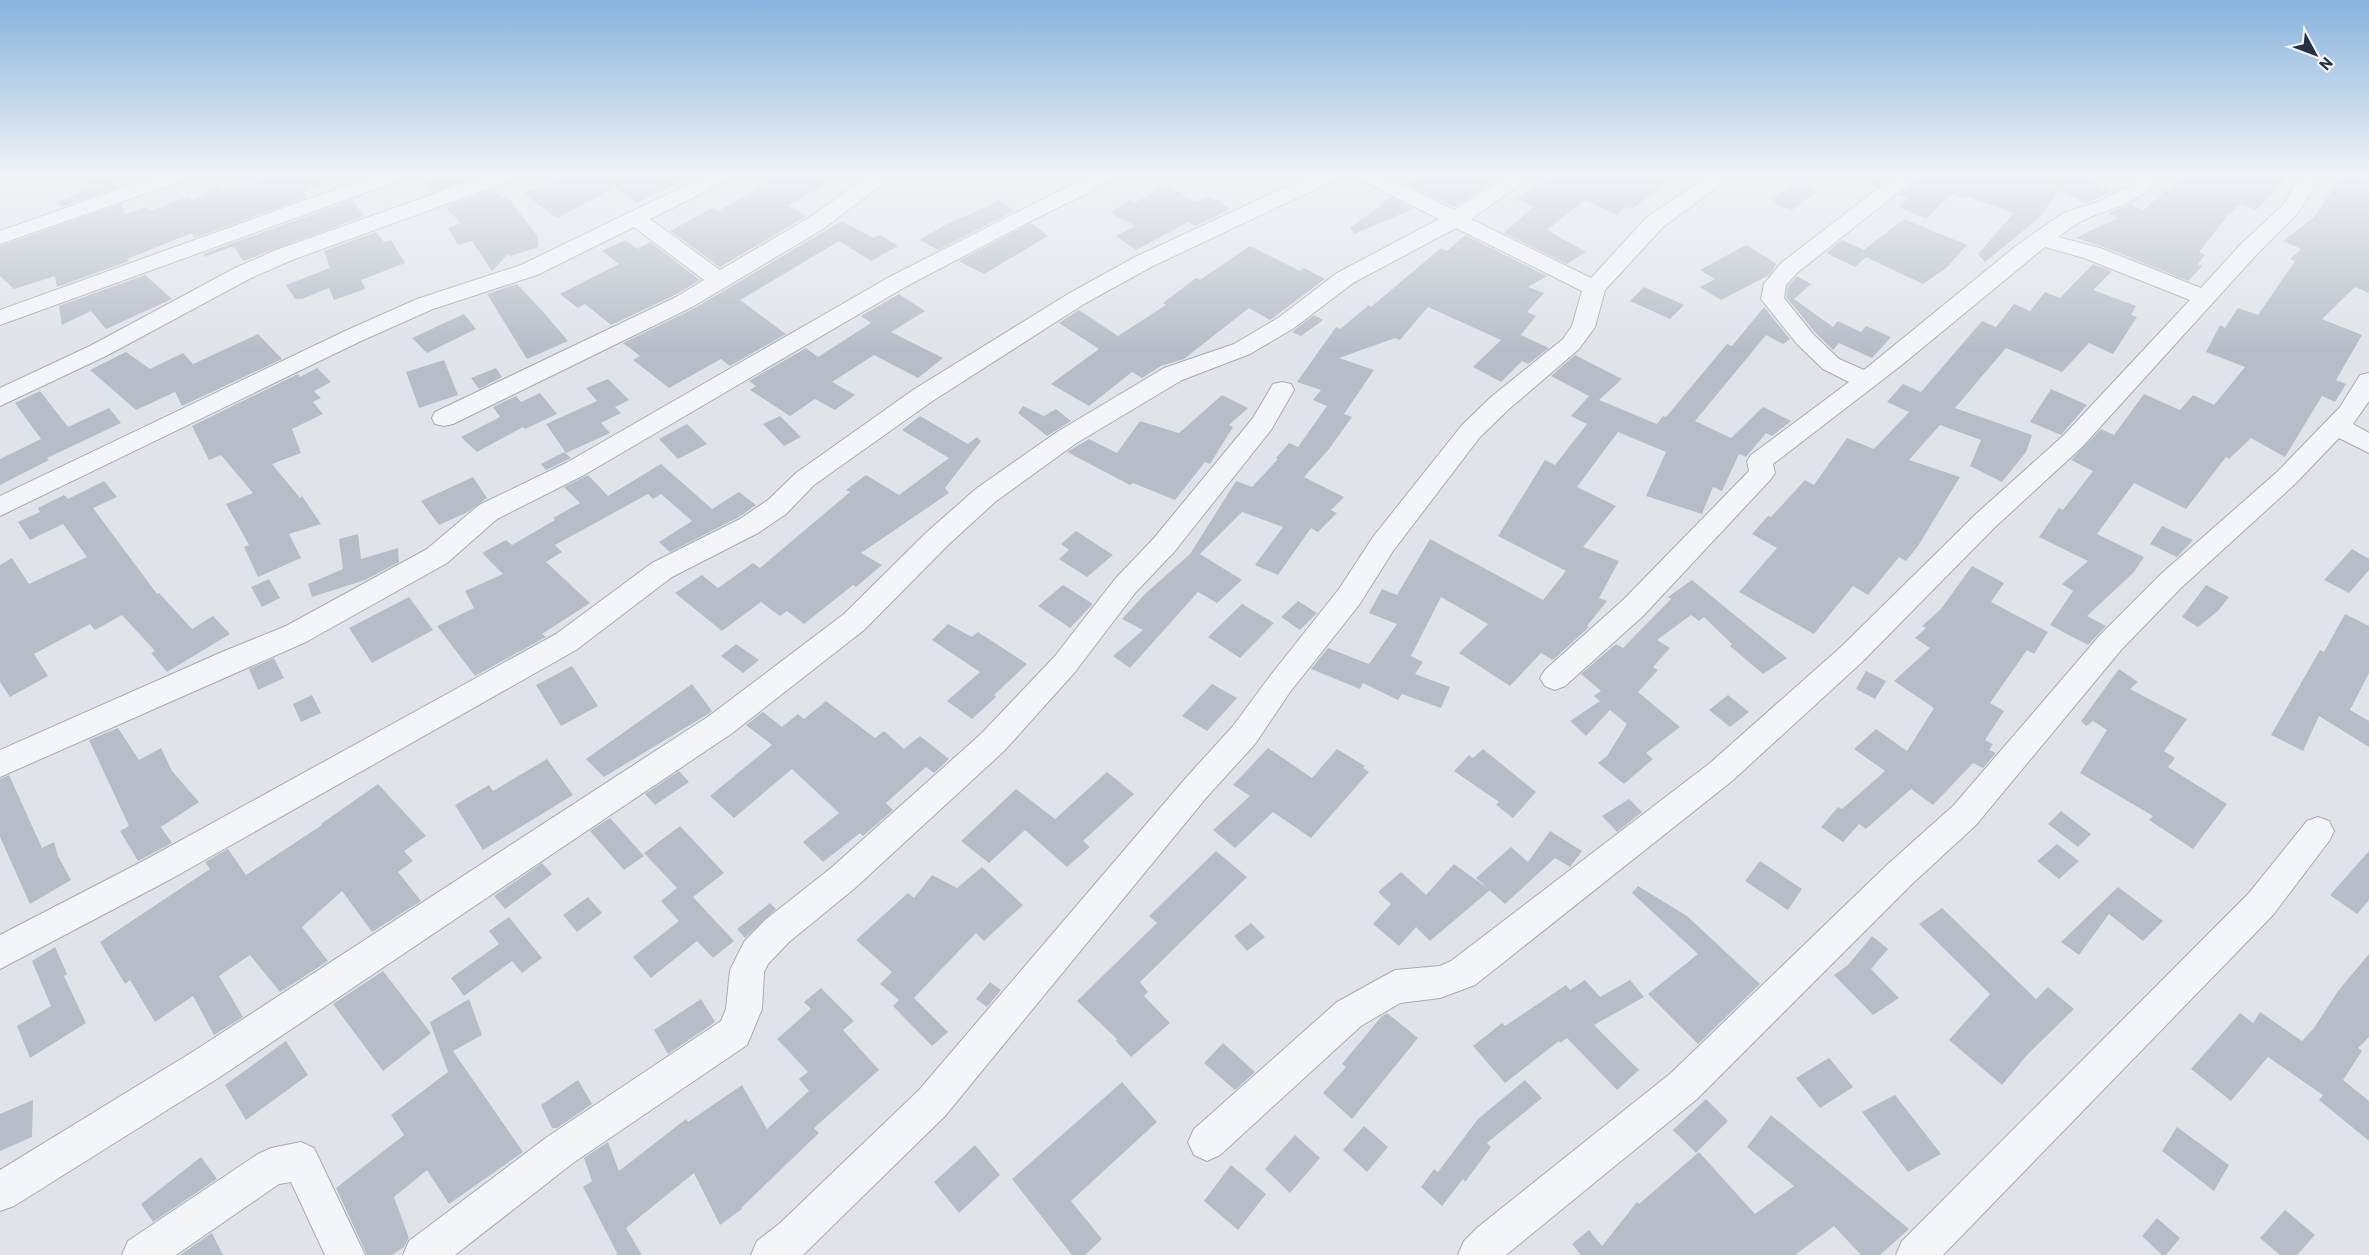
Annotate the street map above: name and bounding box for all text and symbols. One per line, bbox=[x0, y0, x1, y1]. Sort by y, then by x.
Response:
north arrow bbox=[2285, 24, 2345, 84]
text: N bbox=[2316, 54, 2337, 74]

